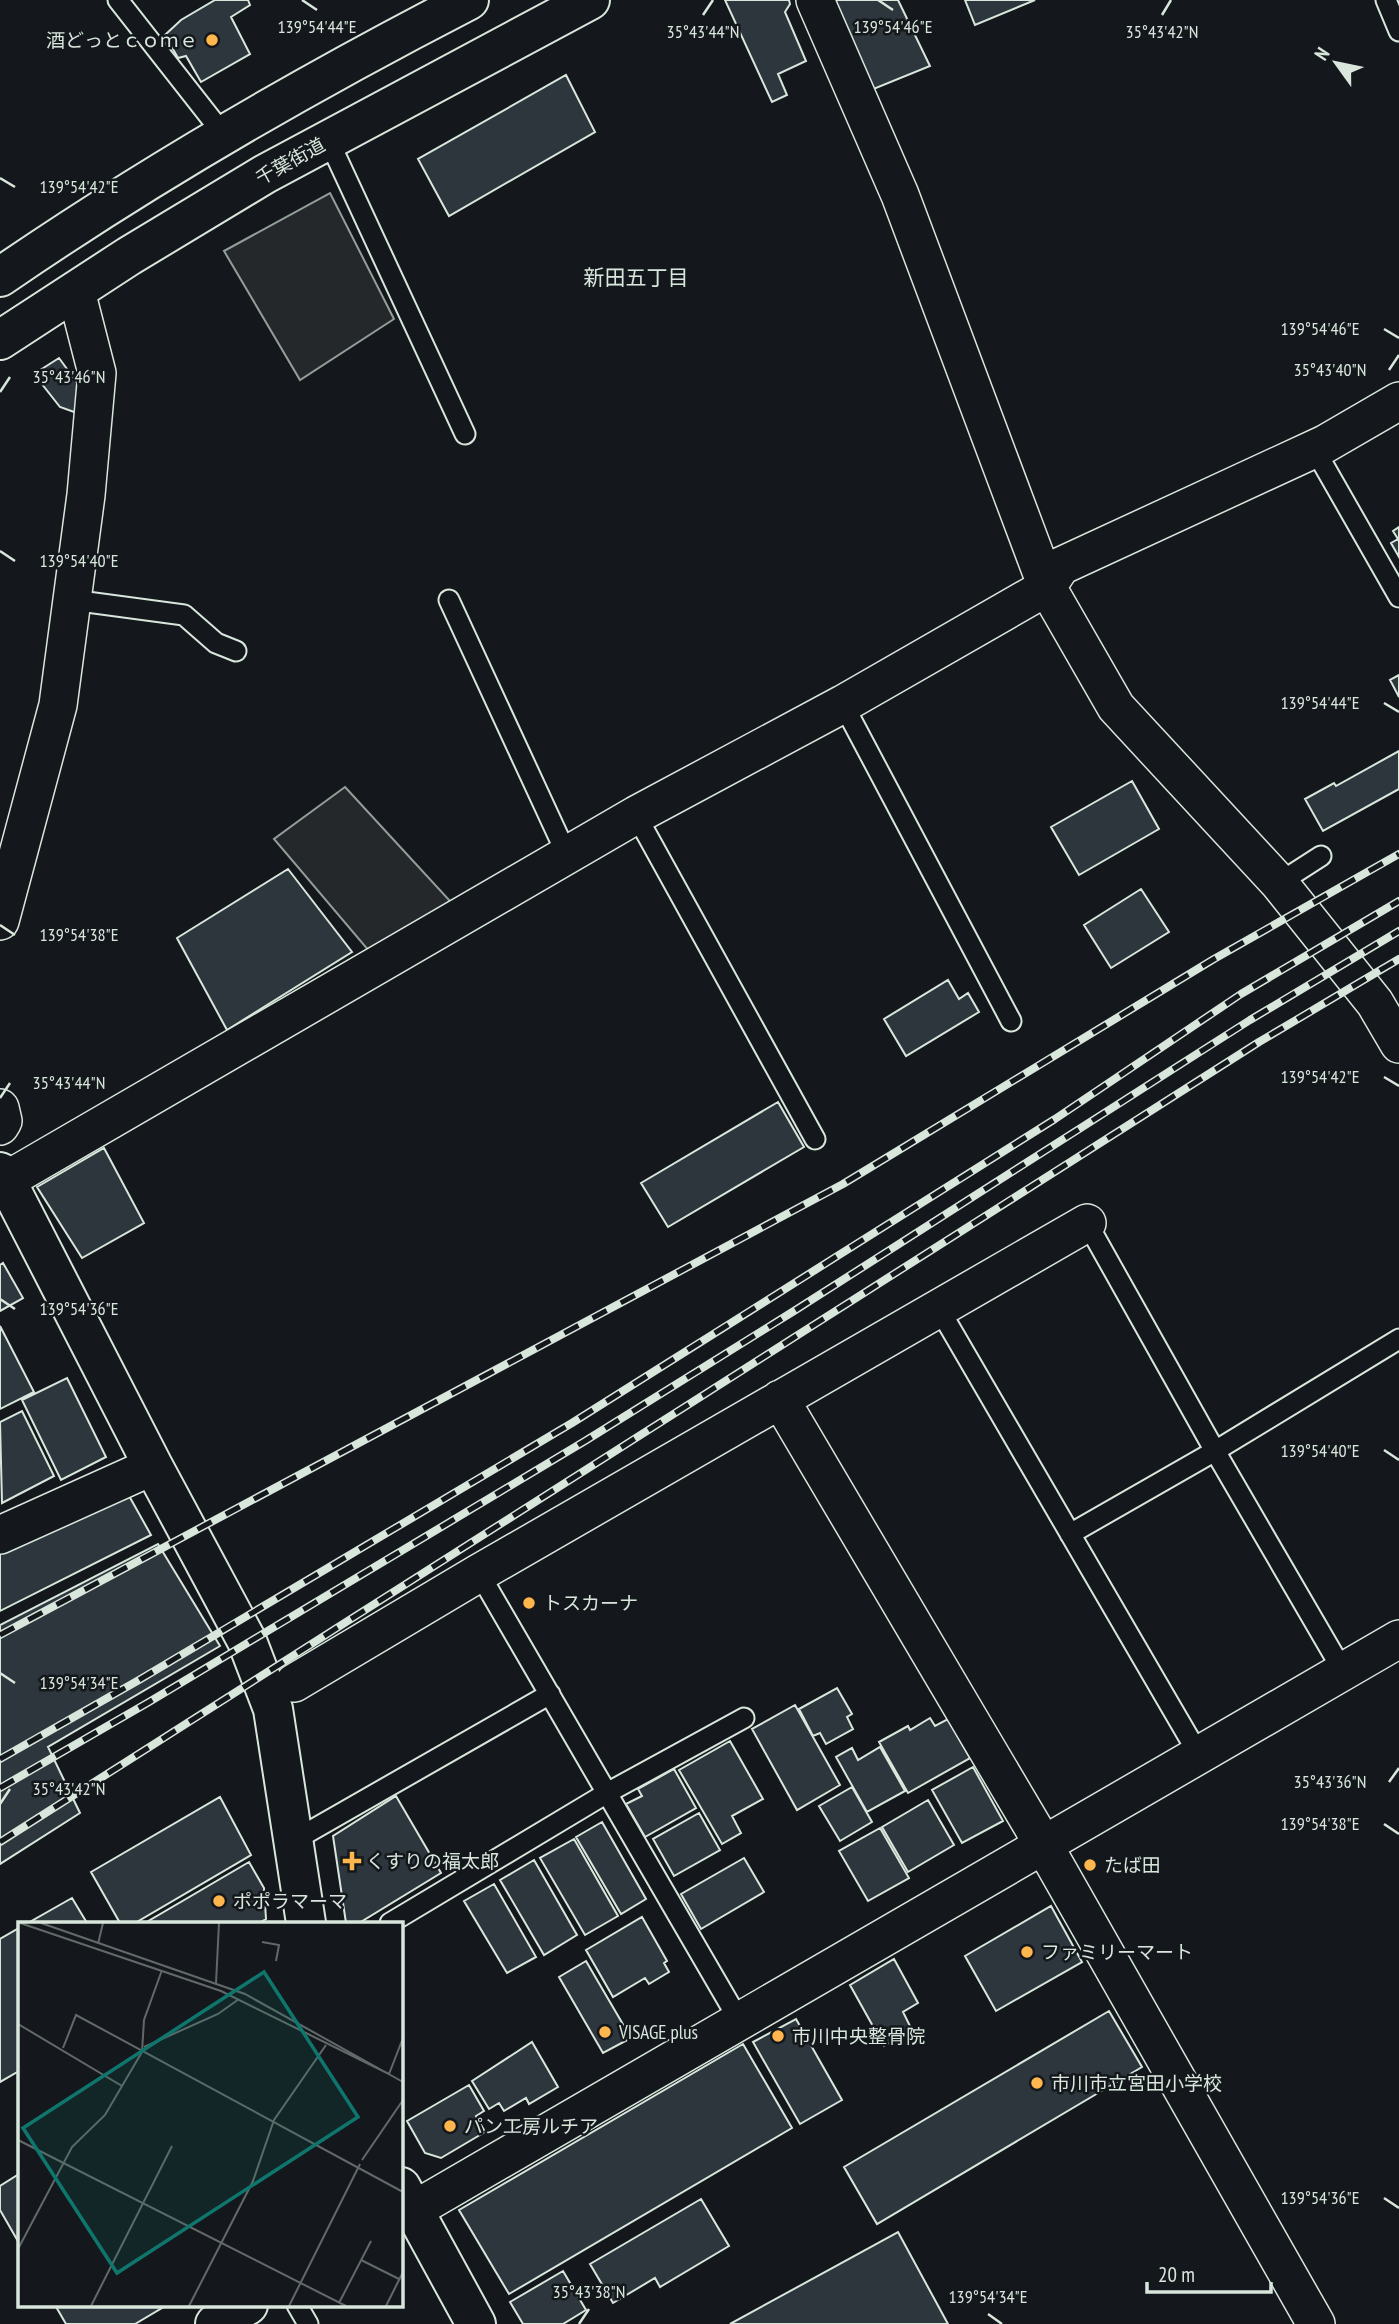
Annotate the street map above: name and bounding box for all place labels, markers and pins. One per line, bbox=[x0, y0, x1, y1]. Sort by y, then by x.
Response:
place label: 酒どっとｃｏｍｅ bbox=[46, 28, 198, 52]
marker: 酒どっとｃｏｍｅ bbox=[204, 32, 220, 48]
place label: トスカーナ bbox=[543, 1591, 638, 1615]
marker: トスカーナ bbox=[521, 1595, 537, 1611]
place label: くすりの福太郎 bbox=[366, 1849, 499, 1873]
marker: くすりの福太郎 bbox=[344, 1853, 360, 1869]
place label: たば田 bbox=[1104, 1853, 1161, 1877]
marker: たば田 bbox=[1082, 1857, 1098, 1873]
place label: ポポラマーマ bbox=[233, 1889, 347, 1913]
marker: ポポラマーマ bbox=[211, 1893, 227, 1909]
place label: ファミリーマート bbox=[1041, 1940, 1193, 1964]
marker: ファミリーマート bbox=[1019, 1944, 1035, 1960]
place label: VISAGE plus bbox=[618, 2020, 698, 2044]
marker: VISAGE plus bbox=[597, 2024, 613, 2040]
place label: 市川中央整骨院 bbox=[792, 2024, 925, 2048]
marker: 市川中央整骨院 bbox=[770, 2028, 786, 2044]
place label: 市川市立宮田小学校 bbox=[1051, 2071, 1222, 2095]
marker: 市川市立宮田小学校 bbox=[1029, 2075, 1045, 2091]
place label: パン工房ルチア bbox=[464, 2114, 598, 2138]
marker: パン工房ルチア bbox=[442, 2118, 458, 2134]

